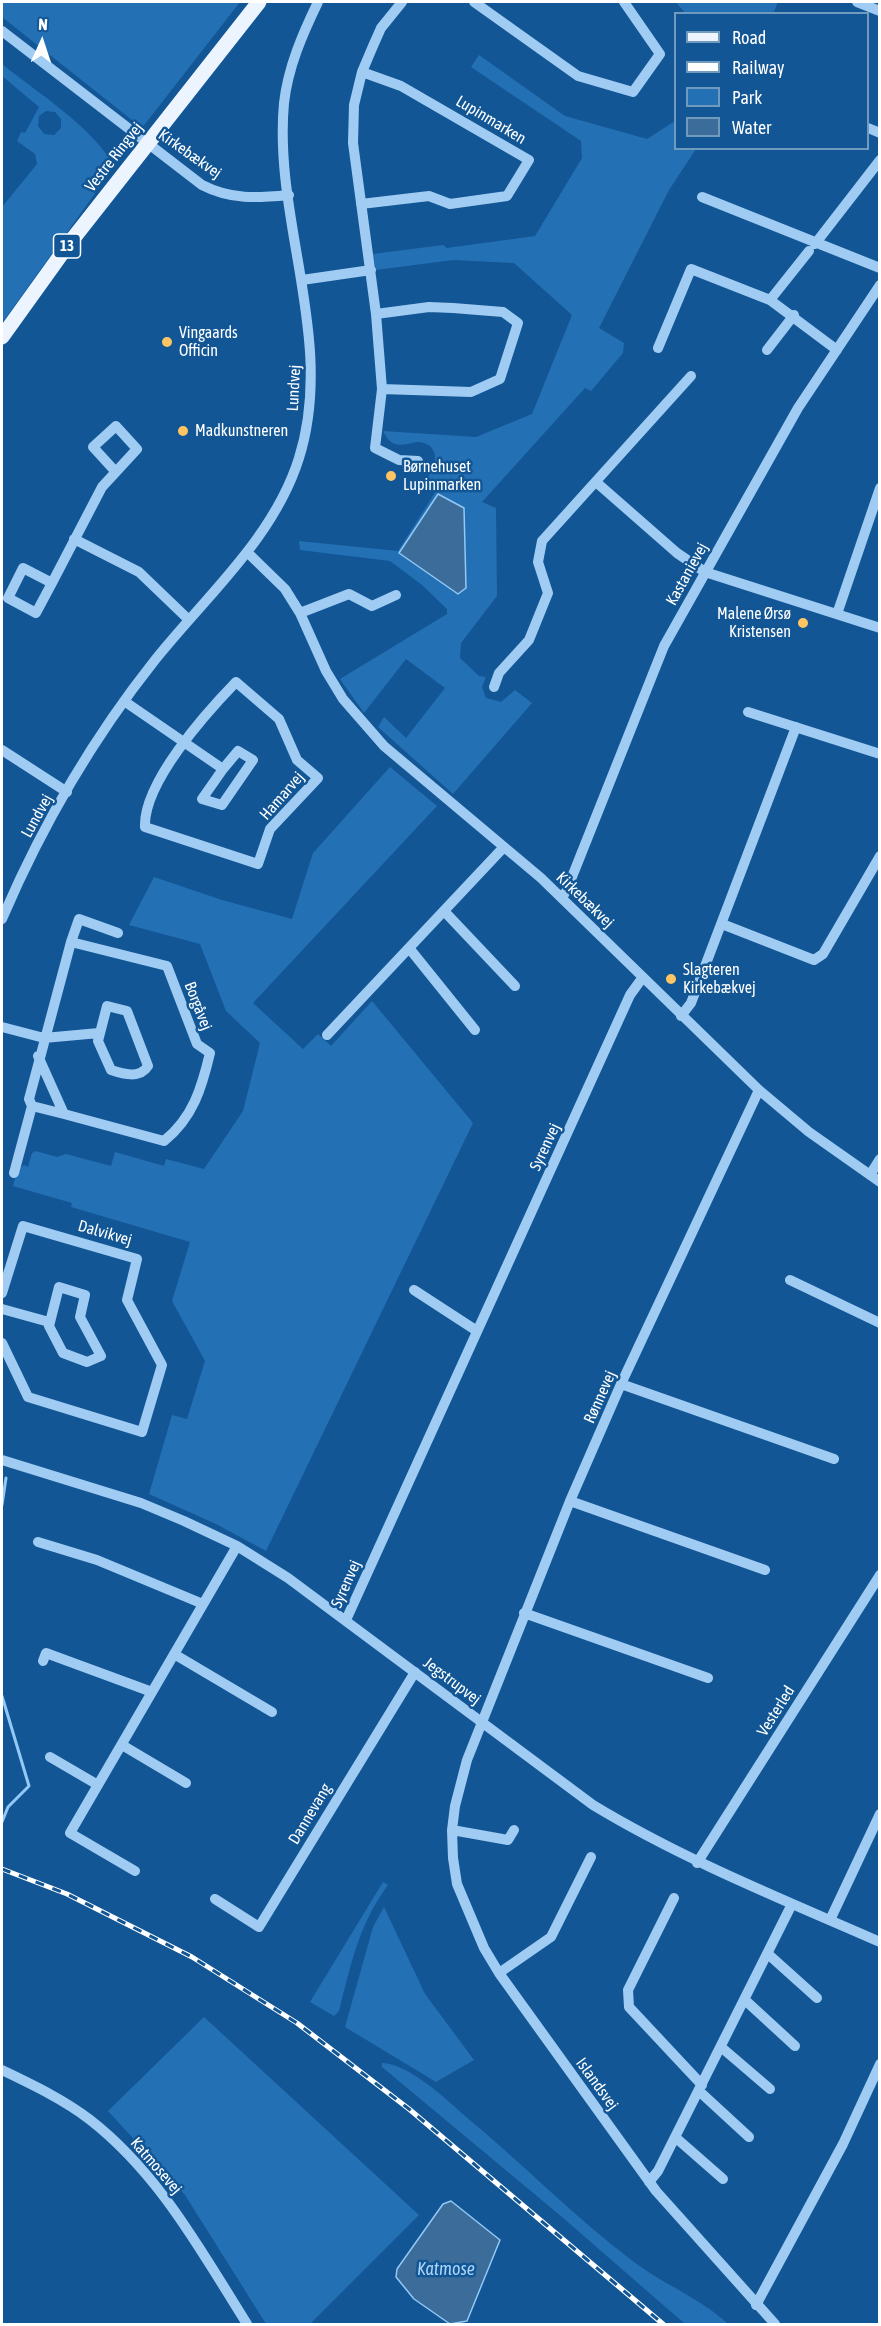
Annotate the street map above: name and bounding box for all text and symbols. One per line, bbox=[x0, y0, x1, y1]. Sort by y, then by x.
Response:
north arrow bbox=[12, 12, 72, 72]
legend bbox=[674, 12, 869, 150]
text: N bbox=[38, 15, 48, 33]
text: Road bbox=[732, 27, 766, 48]
text: Railway bbox=[732, 57, 784, 78]
text: Park bbox=[732, 87, 762, 108]
street label: Lupinmarken bbox=[452, 92, 530, 148]
text: Water bbox=[732, 117, 771, 138]
street label: Vestre Ringvej bbox=[81, 118, 147, 196]
street label: Kirkebækvej bbox=[155, 125, 225, 183]
road number: 13 bbox=[54, 234, 80, 258]
place label: Vingaards Officin bbox=[179, 323, 238, 361]
marker: Vingaards Officin bbox=[160, 335, 174, 349]
street label: Lundvej bbox=[283, 364, 305, 412]
place label: Madkunstneren bbox=[195, 421, 288, 441]
marker: Madkunstneren bbox=[176, 424, 190, 438]
place label: Børnehuset Lupinmarken bbox=[403, 457, 481, 495]
marker: Børnehuset Lupinmarken bbox=[384, 469, 398, 483]
street label: Kastanievej bbox=[662, 539, 712, 609]
place label: Malene Ørsø Kristensen bbox=[717, 604, 791, 642]
marker: Malene Ørsø Kristensen bbox=[796, 616, 810, 630]
street label: Hamarvej bbox=[256, 768, 308, 824]
street label: Lundvej bbox=[17, 791, 57, 841]
street label: Kirkebækvej bbox=[552, 868, 618, 932]
place label: Slagteren Kirkebækvej bbox=[683, 960, 756, 998]
marker: Slagteren Kirkebækvej bbox=[664, 972, 678, 986]
street label: Borgåvej bbox=[180, 979, 216, 1033]
street label: Syrenvej bbox=[526, 1120, 564, 1174]
street label: Dalvikvej bbox=[76, 1216, 134, 1250]
street label: Rønnevej bbox=[580, 1368, 620, 1426]
street label: Syrenvej bbox=[327, 1557, 365, 1611]
street label: Jegstrupvej bbox=[420, 1653, 484, 1709]
street label: Vesterled bbox=[753, 1682, 799, 1740]
street label: Dannevang bbox=[284, 1780, 336, 1848]
street label: Islandsvej bbox=[572, 2054, 622, 2114]
street label: Katmosevej bbox=[126, 2134, 186, 2198]
water label: Katmose bbox=[417, 2258, 475, 2280]

